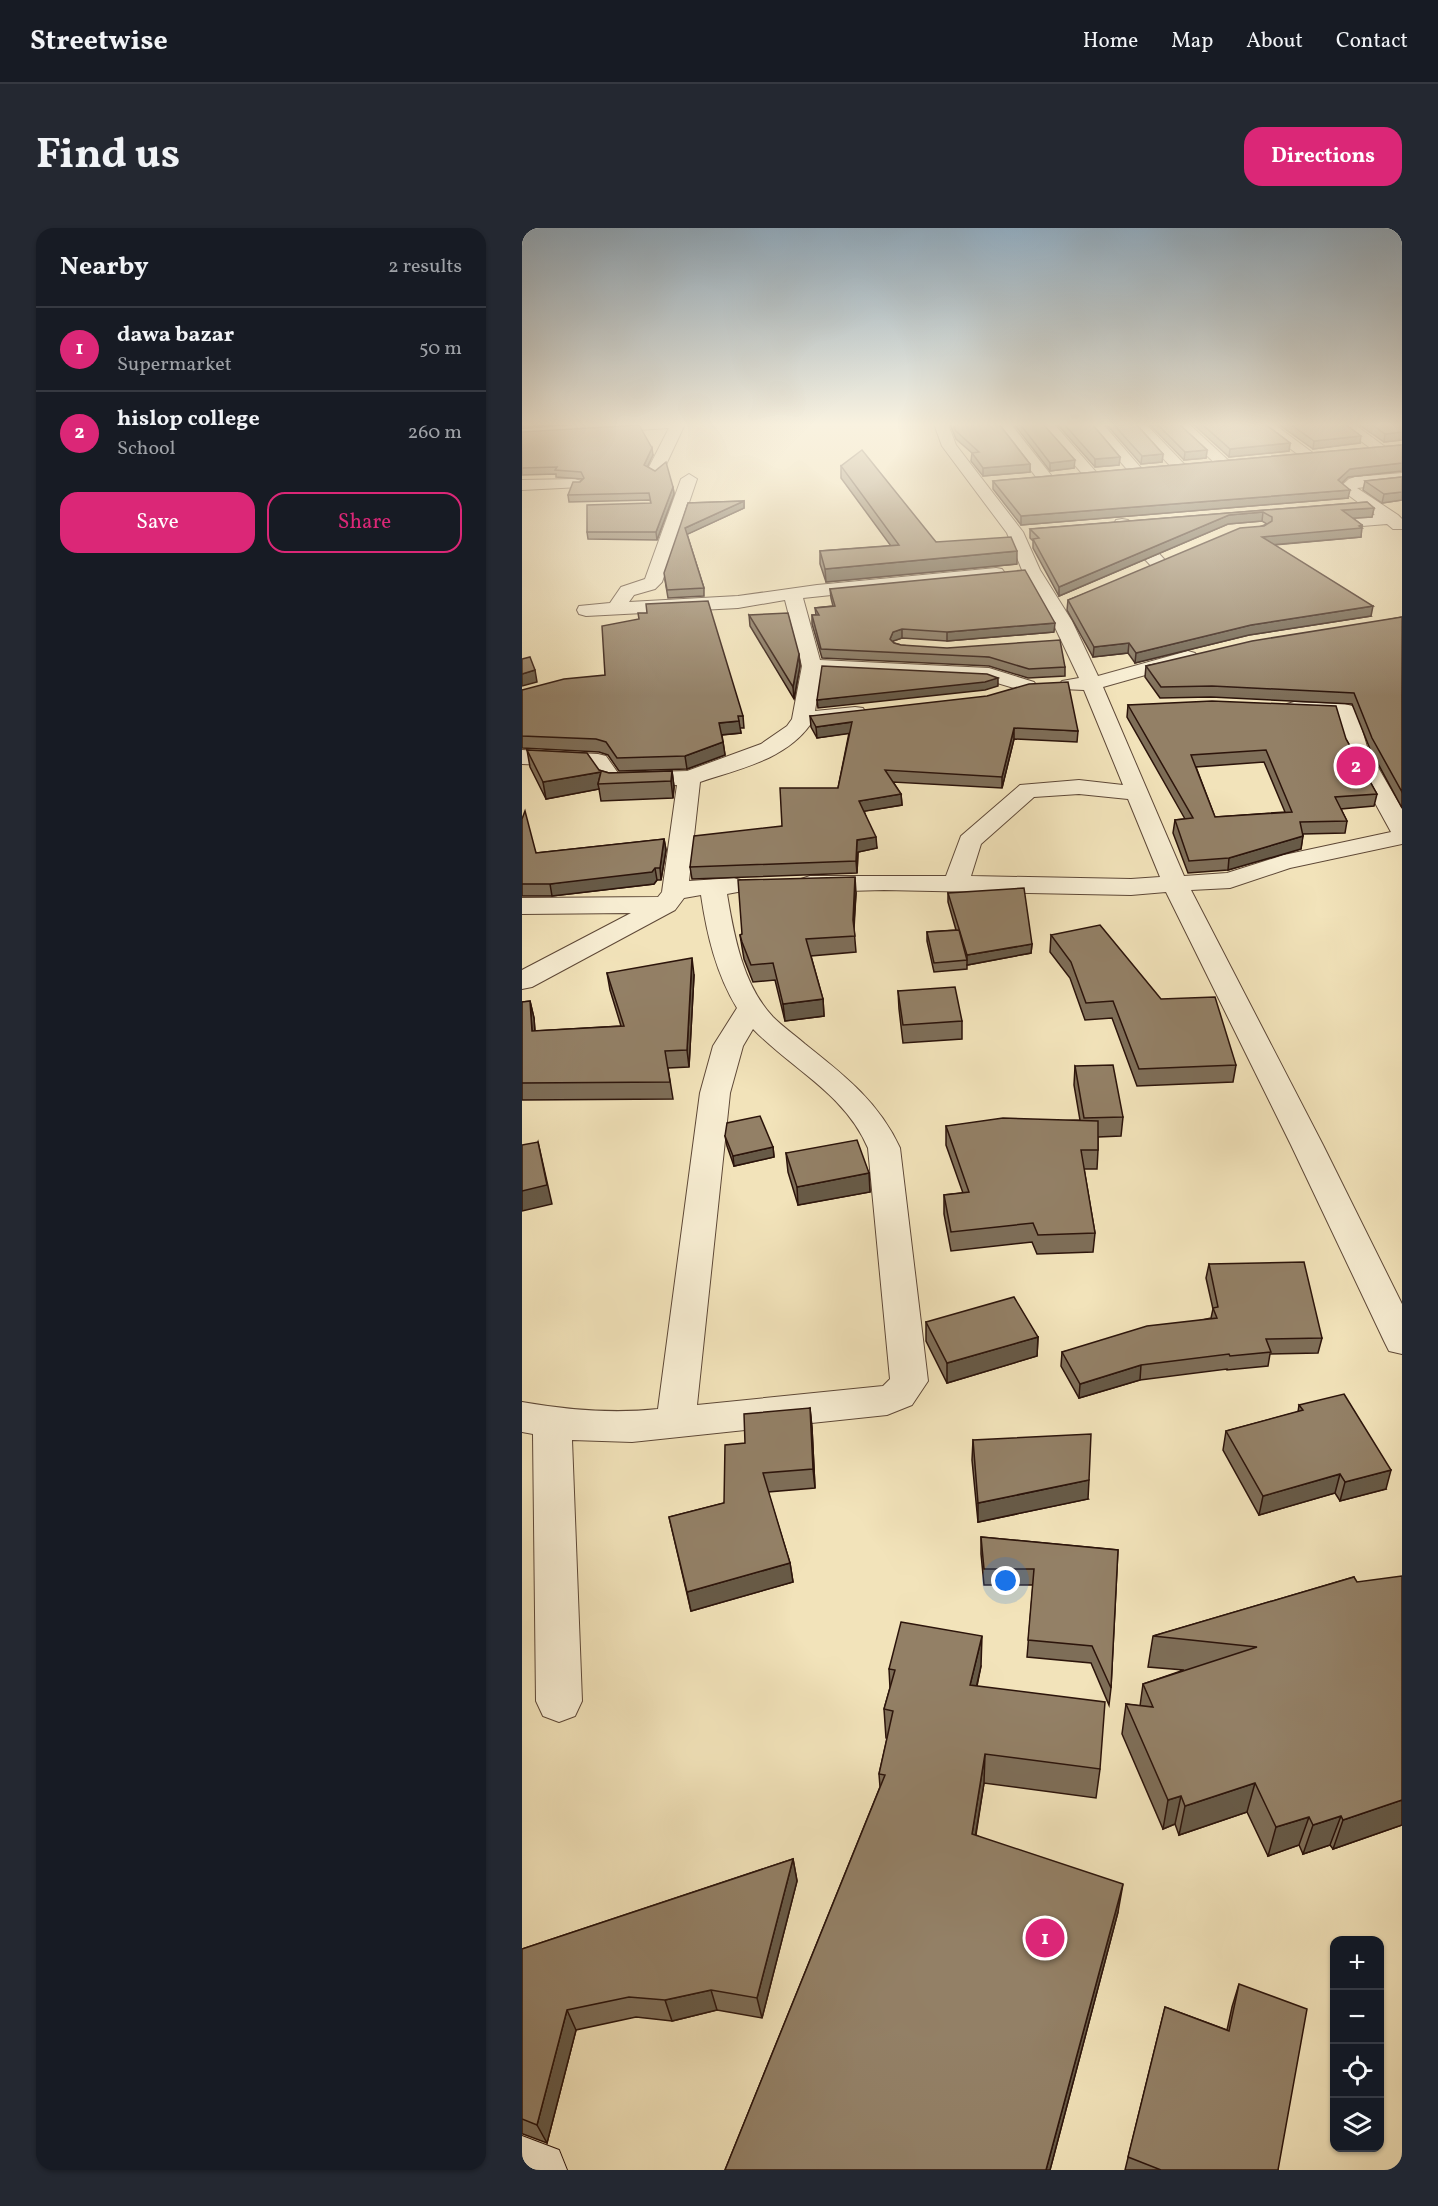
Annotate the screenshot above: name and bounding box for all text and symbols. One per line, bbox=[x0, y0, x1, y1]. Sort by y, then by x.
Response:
text: Streetwise bbox=[30, 22, 168, 61]
text: Home bbox=[1083, 27, 1138, 56]
text: Map bbox=[1171, 27, 1213, 56]
text: About bbox=[1246, 27, 1303, 56]
text: Contact bbox=[1336, 27, 1408, 56]
text: Find us bbox=[36, 127, 180, 186]
button: Directions bbox=[1244, 127, 1402, 186]
text: Nearby bbox=[60, 249, 149, 285]
text: 2 results bbox=[388, 253, 462, 281]
text: dawa bazar bbox=[117, 320, 234, 351]
text: 1 bbox=[75, 335, 84, 363]
text: 50 m bbox=[419, 335, 462, 363]
text: Supermarket bbox=[117, 351, 232, 379]
text: hislop college bbox=[117, 404, 260, 435]
text: 2 bbox=[74, 419, 85, 447]
text: 260 m bbox=[407, 419, 462, 447]
text: School bbox=[117, 435, 175, 463]
button: Save bbox=[60, 492, 255, 553]
button: Share bbox=[267, 492, 462, 553]
pin: 2 bbox=[1336, 744, 1376, 788]
your location bbox=[991, 1566, 1020, 1595]
pin: 1 bbox=[1026, 1916, 1064, 1960]
map controls bbox=[1330, 1936, 1384, 2152]
button: + bbox=[1330, 1936, 1384, 1990]
button: − bbox=[1330, 1990, 1384, 2044]
button: locate bbox=[1330, 2044, 1384, 2098]
button: layers bbox=[1330, 2098, 1384, 2152]

